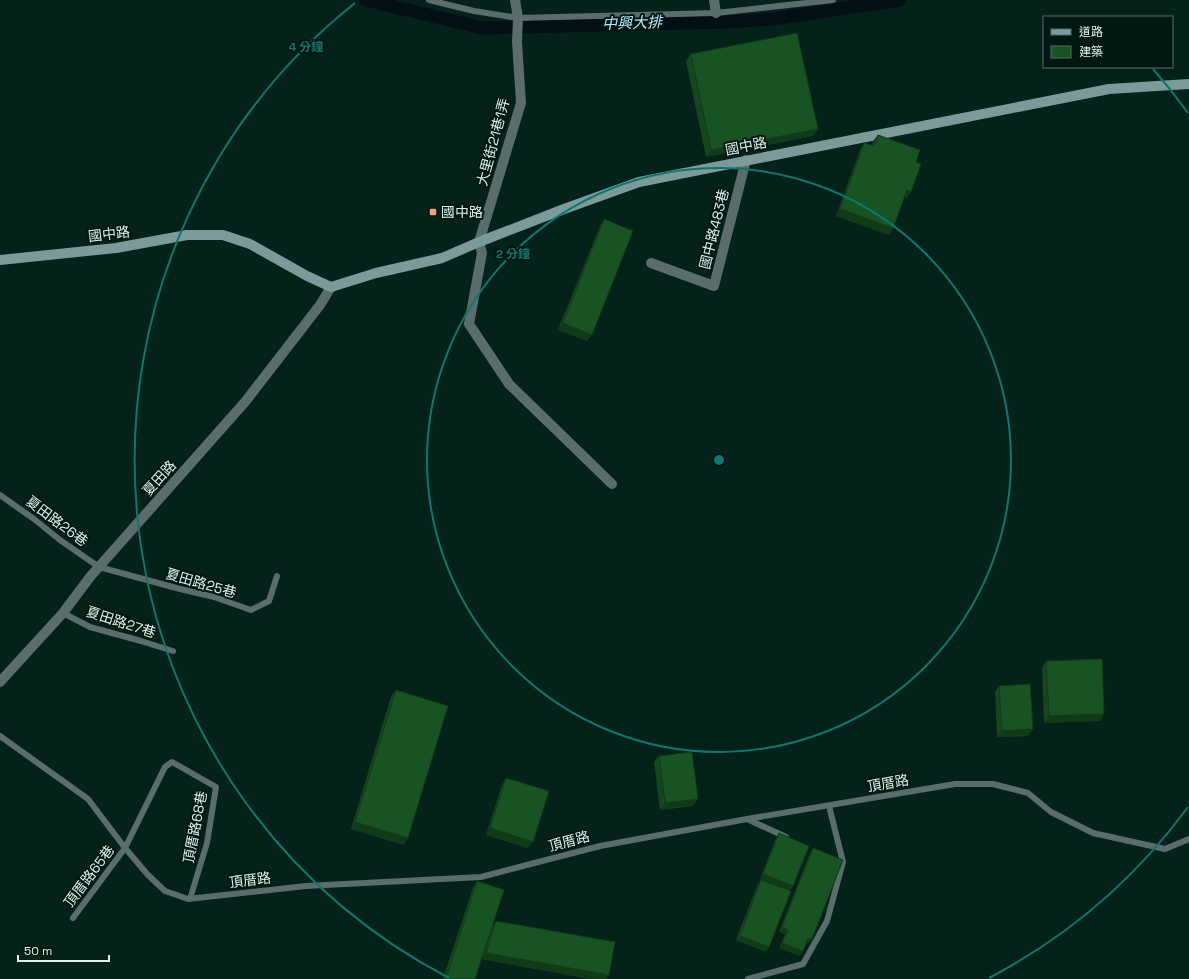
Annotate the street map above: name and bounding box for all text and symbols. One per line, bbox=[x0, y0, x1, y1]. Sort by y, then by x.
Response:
water label: 中興大排 bbox=[602, 12, 664, 33]
legend bbox=[1043, 16, 1173, 68]
text: 道路 bbox=[1079, 24, 1103, 40]
text: 4 分鐘 bbox=[289, 39, 323, 55]
text: 建築 bbox=[1079, 44, 1103, 60]
street label: 大里街21巷1弄 bbox=[473, 96, 513, 188]
street label: 國中路 bbox=[724, 133, 768, 159]
street label: 國中路483巷 bbox=[695, 187, 733, 271]
place label: 國中路 bbox=[441, 203, 483, 221]
marker: 國中路 bbox=[428, 207, 438, 217]
street label: 國中路 bbox=[87, 223, 131, 245]
text: 2 分鐘 bbox=[496, 246, 530, 262]
centre of rings bbox=[712, 453, 726, 467]
street label: 夏田路 bbox=[138, 456, 180, 500]
street label: 夏田路26巷 bbox=[22, 492, 92, 550]
street label: 夏田路25巷 bbox=[164, 564, 238, 602]
street label: 夏田路27巷 bbox=[84, 602, 158, 642]
street label: 頂厝路 bbox=[866, 770, 910, 796]
street label: 頂厝路68巷 bbox=[179, 789, 211, 865]
street label: 頂厝路 bbox=[546, 827, 592, 855]
street label: 頂厝路65巷 bbox=[60, 841, 118, 911]
street label: 頂厝路 bbox=[228, 869, 272, 891]
scale bar bbox=[18, 937, 109, 963]
text: 50 m bbox=[24, 943, 52, 959]

